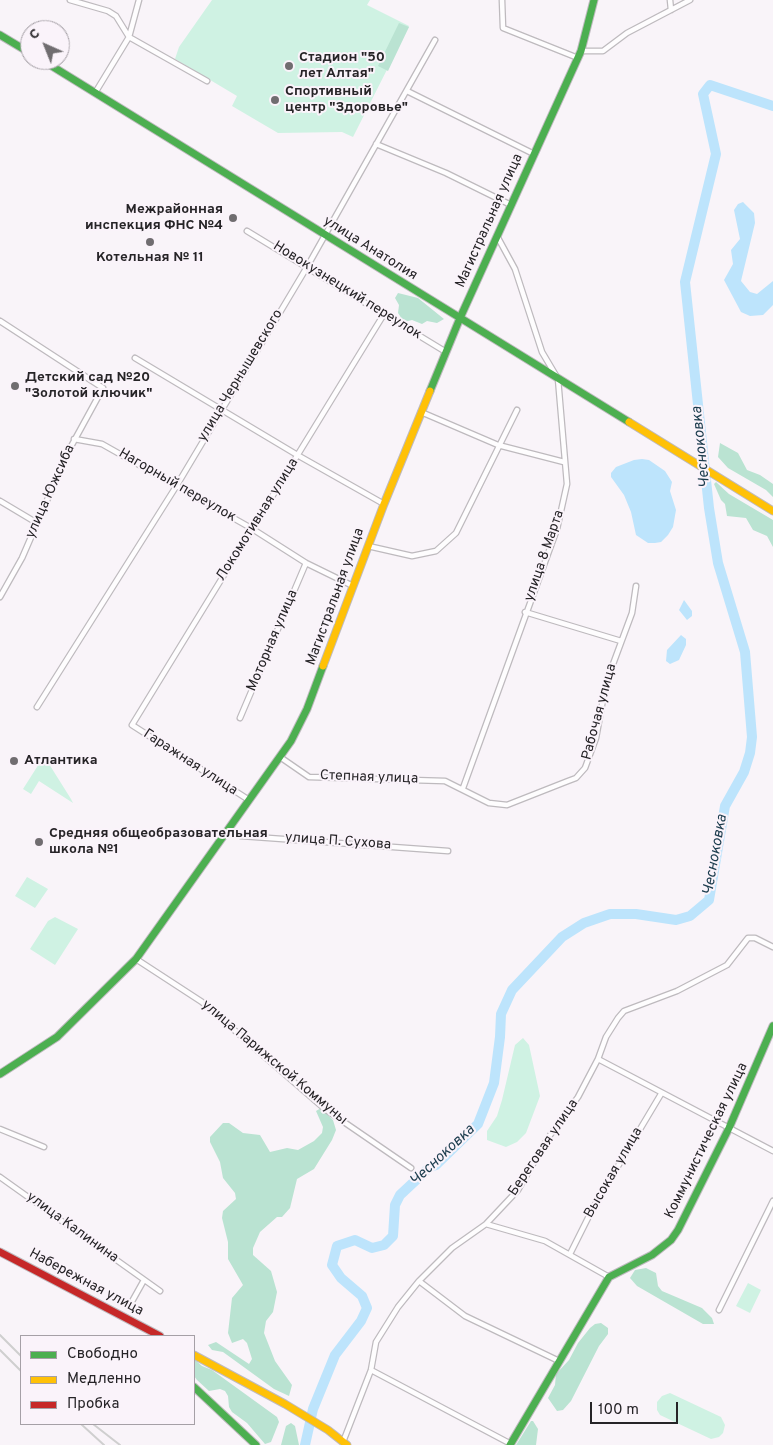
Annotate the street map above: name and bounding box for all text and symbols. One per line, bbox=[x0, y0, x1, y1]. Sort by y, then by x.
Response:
north arrow bbox=[20, 20, 70, 70]
text: С bbox=[26, 25, 44, 44]
place label: Стадион "50 лет Алтая" bbox=[299, 50, 385, 82]
marker: Стадион "50 лет Алтая" bbox=[283, 60, 295, 72]
place label: Спортивный центр "Здоровье" bbox=[285, 84, 408, 116]
marker: Спортивный центр "Здоровье" bbox=[269, 94, 281, 106]
street label: Магистральная улица bbox=[453, 151, 527, 291]
place label: Межрайонная инспекция ФНС №4 bbox=[85, 202, 223, 234]
marker: Межрайонная инспекция ФНС №4 bbox=[227, 212, 239, 224]
street label: улица Анатолия bbox=[320, 213, 420, 285]
marker: Котельная № 11 bbox=[144, 236, 156, 248]
street label: Новокузнецкий переулок bbox=[270, 238, 424, 344]
place label: Котельная № 11 bbox=[96, 250, 204, 266]
street label: улица Чернышевского bbox=[195, 307, 287, 445]
place label: Детский сад №20 "Золотой ключик" bbox=[25, 370, 153, 402]
marker: Детский сад №20 "Золотой ключик" bbox=[9, 380, 21, 392]
water label: Чесноковка bbox=[689, 405, 715, 489]
street label: улица Южсиба bbox=[23, 443, 79, 541]
street label: Нагорный переулок bbox=[115, 446, 239, 526]
street label: Локомотивная улица bbox=[213, 455, 303, 585]
street label: улица 8 Марта bbox=[522, 508, 568, 604]
street label: Магистральная улица bbox=[303, 526, 369, 668]
street label: Моторная улица bbox=[244, 588, 302, 694]
street label: Рабочая улица bbox=[579, 662, 621, 762]
street label: Гаражная улица bbox=[140, 726, 240, 800]
place label: Атлантика bbox=[24, 753, 98, 769]
marker: Атлантика bbox=[8, 755, 20, 767]
street label: Степная улица bbox=[320, 768, 418, 788]
water label: Чесноковка bbox=[700, 813, 732, 897]
place label: Средняя общеобразовательная школа №1 bbox=[49, 826, 268, 859]
street label: улица П. Сухова bbox=[284, 830, 392, 854]
marker: Средняя общеобразовательная школа №1 bbox=[33, 836, 45, 848]
street label: улица Парижской Коммуны bbox=[198, 997, 350, 1129]
street label: Коммунистическая улица bbox=[662, 1060, 752, 1222]
street label: Береговая улица bbox=[505, 1096, 583, 1200]
water label: Чесноковка bbox=[407, 1122, 479, 1190]
street label: Высокая улица bbox=[581, 1125, 647, 1221]
street label: улица Калинина bbox=[23, 1189, 121, 1267]
street label: Набережная улица bbox=[26, 1246, 146, 1320]
legend bbox=[20, 1335, 195, 1425]
text: Свободно bbox=[67, 1345, 138, 1364]
text: Медленно bbox=[67, 1370, 141, 1389]
scale bar bbox=[593, 1392, 680, 1424]
text: Пробка bbox=[67, 1395, 119, 1414]
text: 100 m bbox=[598, 1401, 639, 1420]

